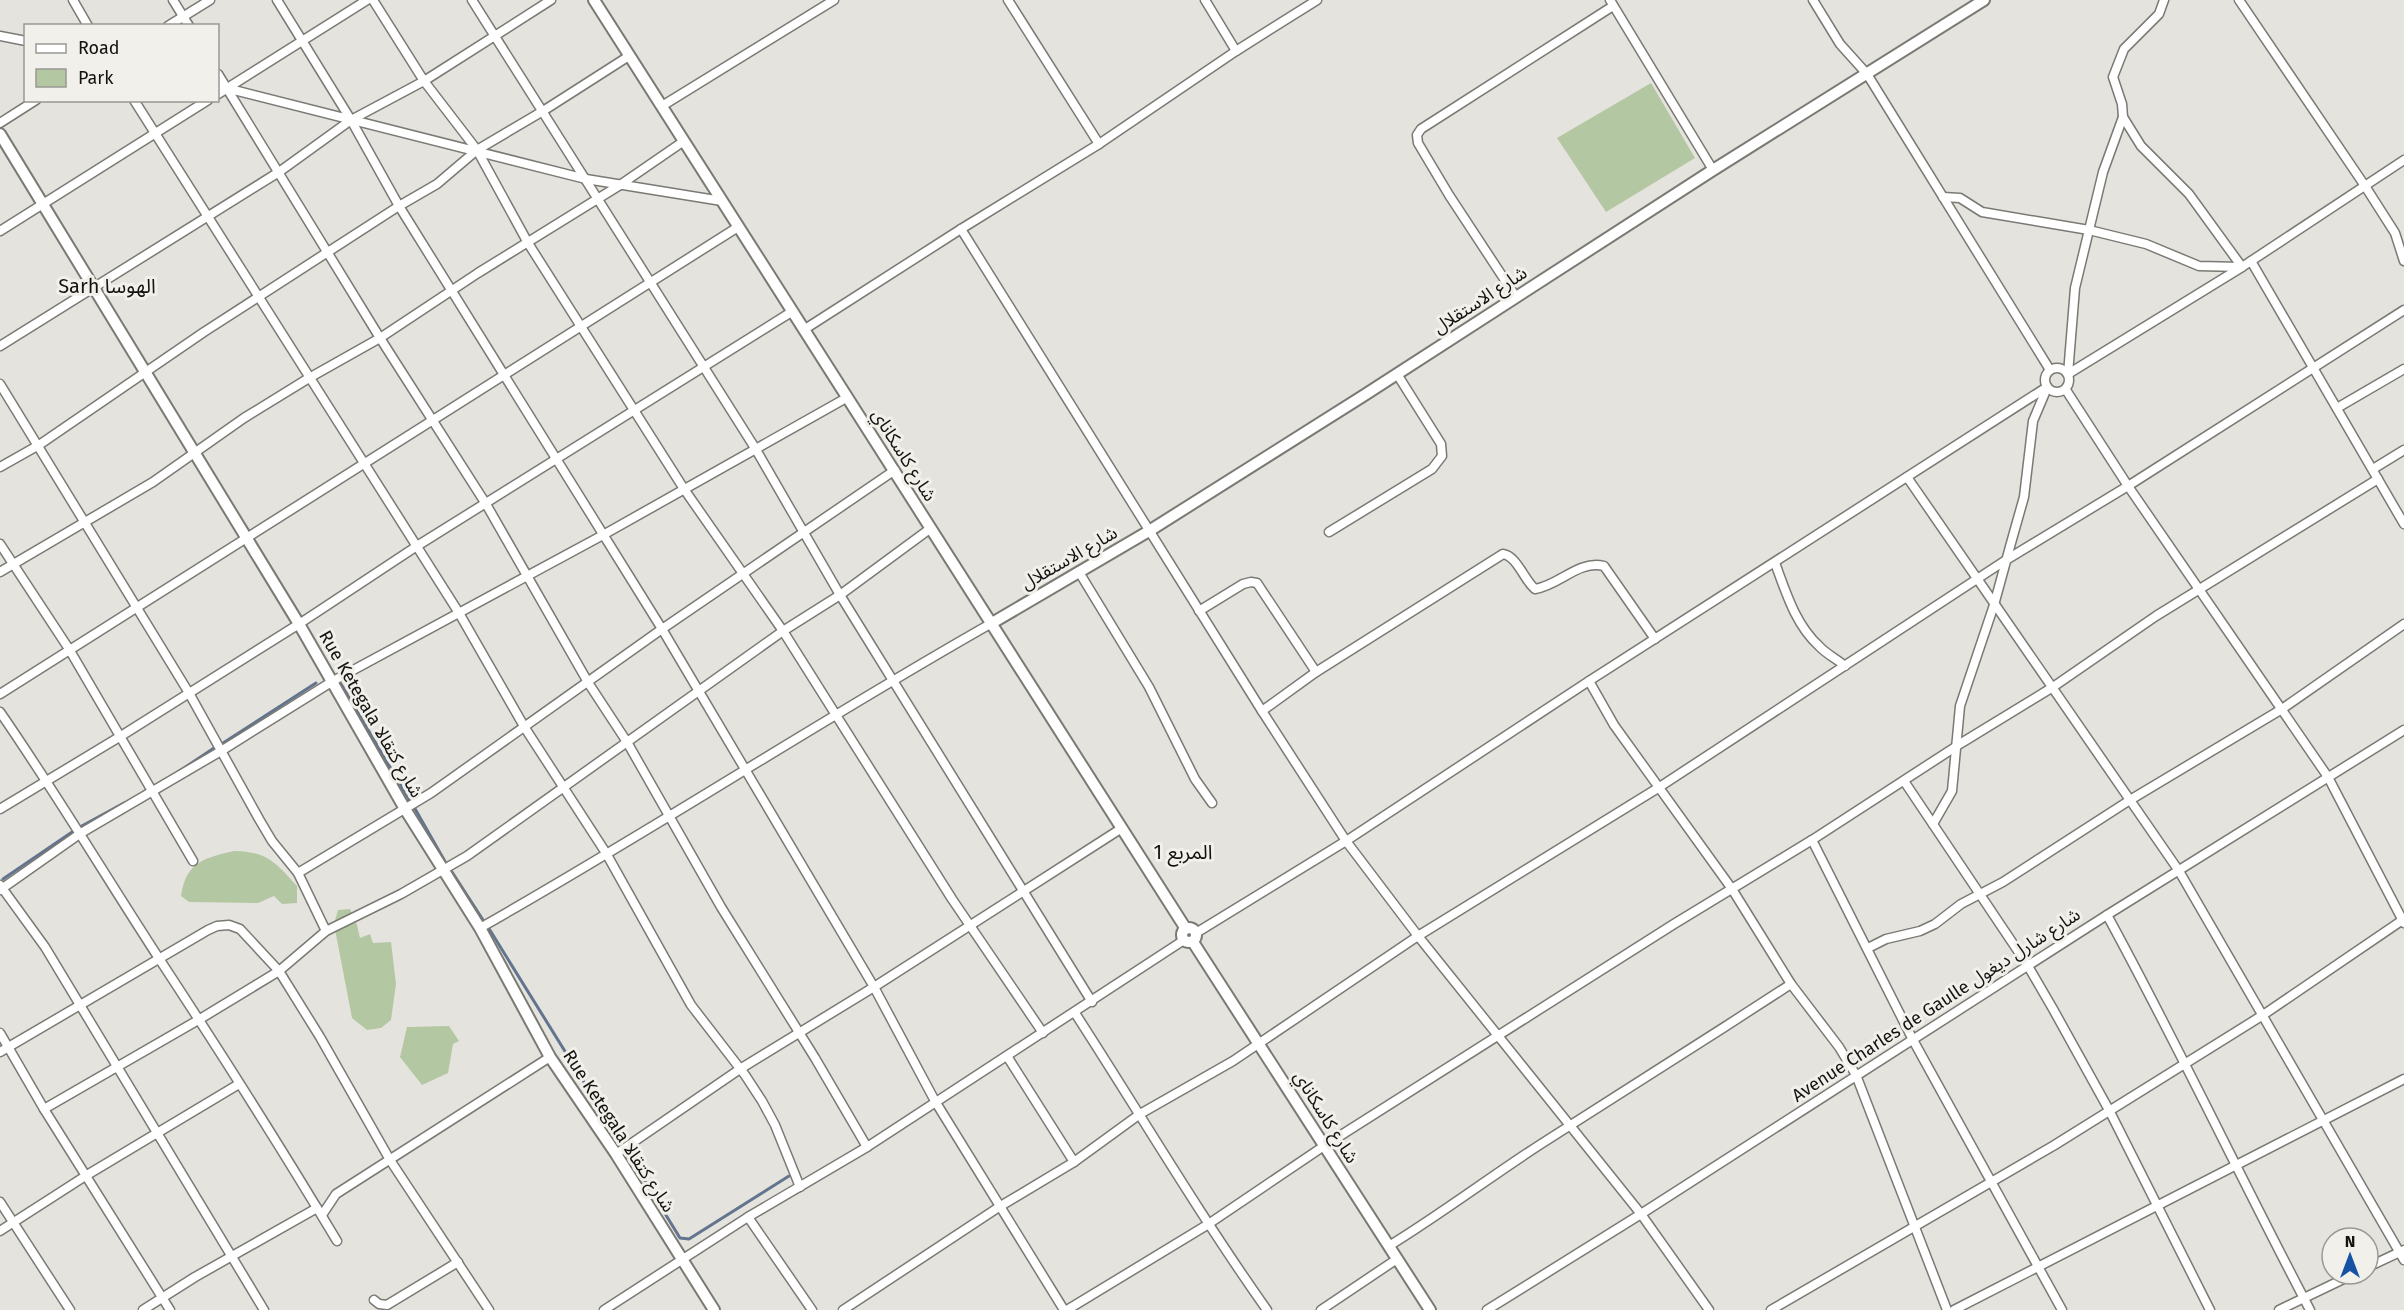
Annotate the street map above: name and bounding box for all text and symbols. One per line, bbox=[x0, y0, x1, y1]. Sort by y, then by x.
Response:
legend bbox=[24, 24, 219, 102]
text: Road bbox=[78, 37, 120, 59]
text: Park bbox=[78, 67, 114, 89]
street label: شارع الاستقلال bbox=[1429, 261, 1533, 341]
district label: Sarh الهوسا bbox=[58, 274, 156, 298]
street label: شارع كاسكاناي bbox=[864, 405, 941, 507]
street label: شارع الاستقلال bbox=[1017, 522, 1123, 597]
street label: Rue Ketegala شارع كتقالا bbox=[312, 627, 428, 803]
district label: المربع 1 bbox=[1154, 840, 1212, 867]
street label: Avenue Charles de Gaulle شارع شارل ديغول bbox=[1788, 903, 2086, 1109]
street label: Rue Ketegala شارع كتقالا bbox=[556, 1046, 680, 1218]
street label: شارع كاسكاناي bbox=[1286, 1067, 1363, 1169]
north arrow bbox=[2320, 1226, 2380, 1286]
text: N bbox=[2345, 1232, 2355, 1251]

